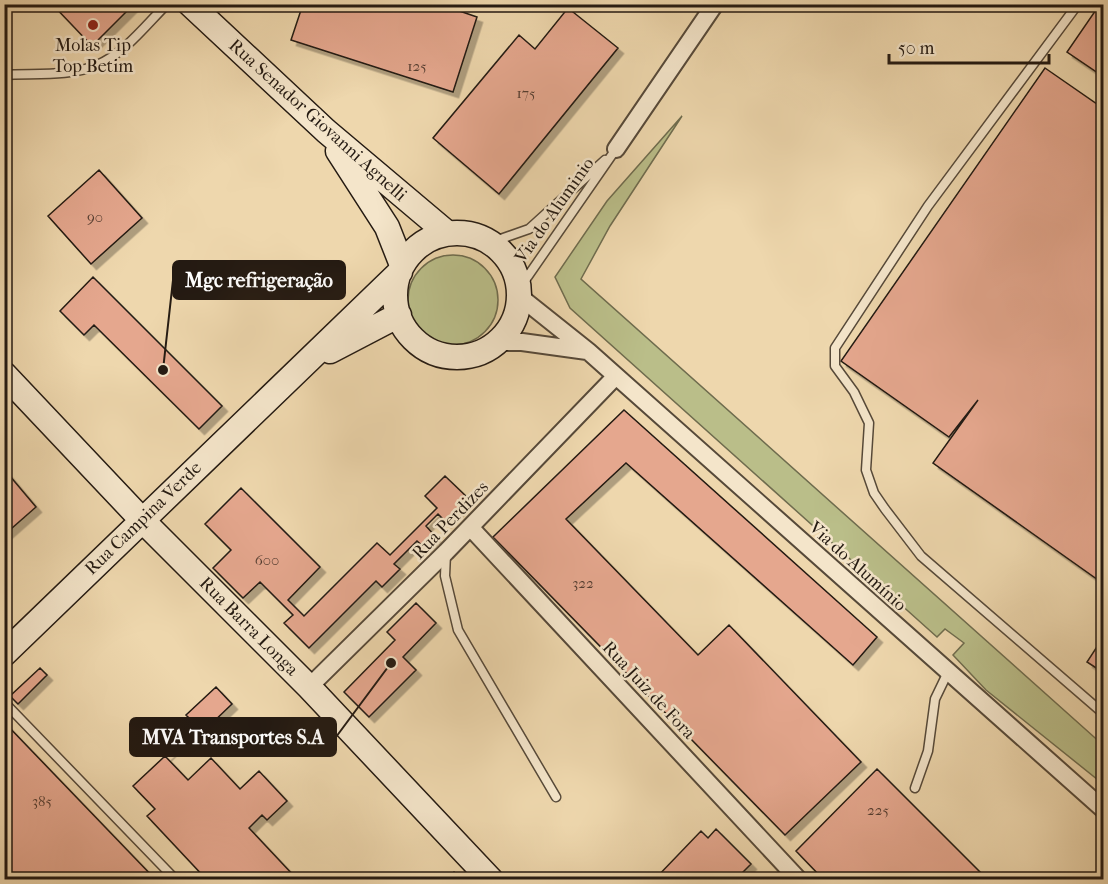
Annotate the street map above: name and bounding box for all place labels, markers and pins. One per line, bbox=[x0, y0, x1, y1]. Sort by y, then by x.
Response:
marker: Molas Tip Top Betim bbox=[86, 18, 100, 32]
place label: Molas Tip Top Betim bbox=[53, 35, 133, 77]
callout: Mgc refrigeração bbox=[173, 261, 345, 299]
callout: MVA Transportes S.A bbox=[130, 718, 336, 756]

